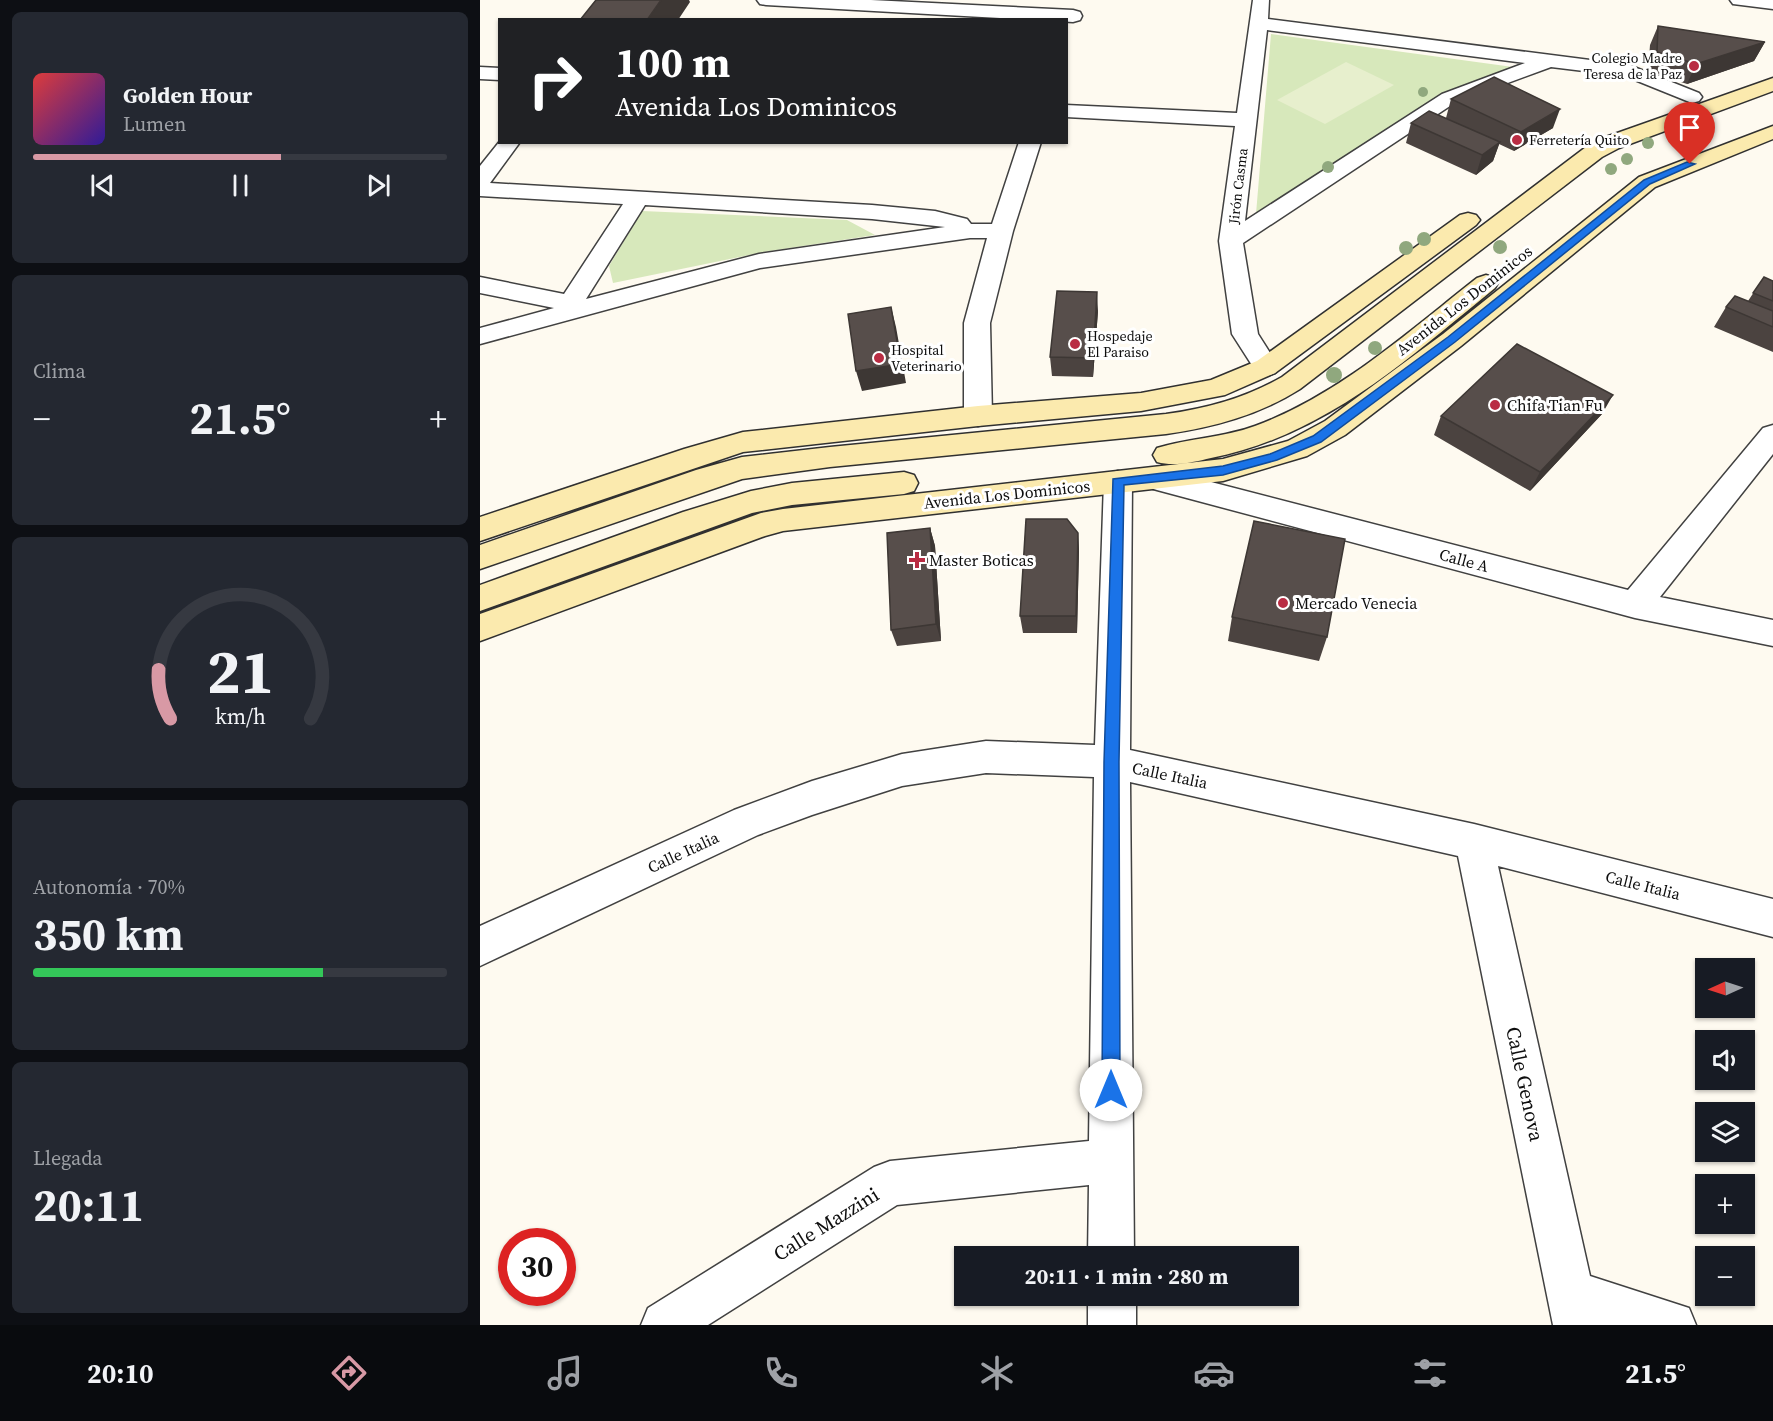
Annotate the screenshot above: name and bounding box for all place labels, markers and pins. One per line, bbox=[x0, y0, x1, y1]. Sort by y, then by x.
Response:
place label: Colegio Madre Teresa de la Paz bbox=[1583, 48, 1683, 84]
marker: Colegio Madre Teresa de la Paz bbox=[1687, 59, 1701, 73]
pin bbox=[1664, 102, 1715, 164]
place label: Ferretería Quito bbox=[1529, 130, 1629, 150]
marker: Ferretería Quito bbox=[1510, 133, 1524, 147]
place label: Hospedaje El Paraiso bbox=[1087, 326, 1153, 362]
marker: Hospedaje El Paraiso bbox=[1068, 337, 1082, 351]
place label: Hospital Veterinario bbox=[891, 340, 962, 376]
marker: Hospital Veterinario bbox=[872, 351, 886, 365]
place label: Chifa Tian Fu bbox=[1507, 394, 1603, 416]
marker: Chifa Tian Fu bbox=[1488, 398, 1502, 412]
place label: Master Boticas bbox=[929, 549, 1034, 571]
marker: Master Boticas bbox=[910, 553, 924, 567]
place label: Mercado Venecia bbox=[1295, 592, 1418, 614]
marker: Mercado Venecia bbox=[1276, 596, 1290, 610]

